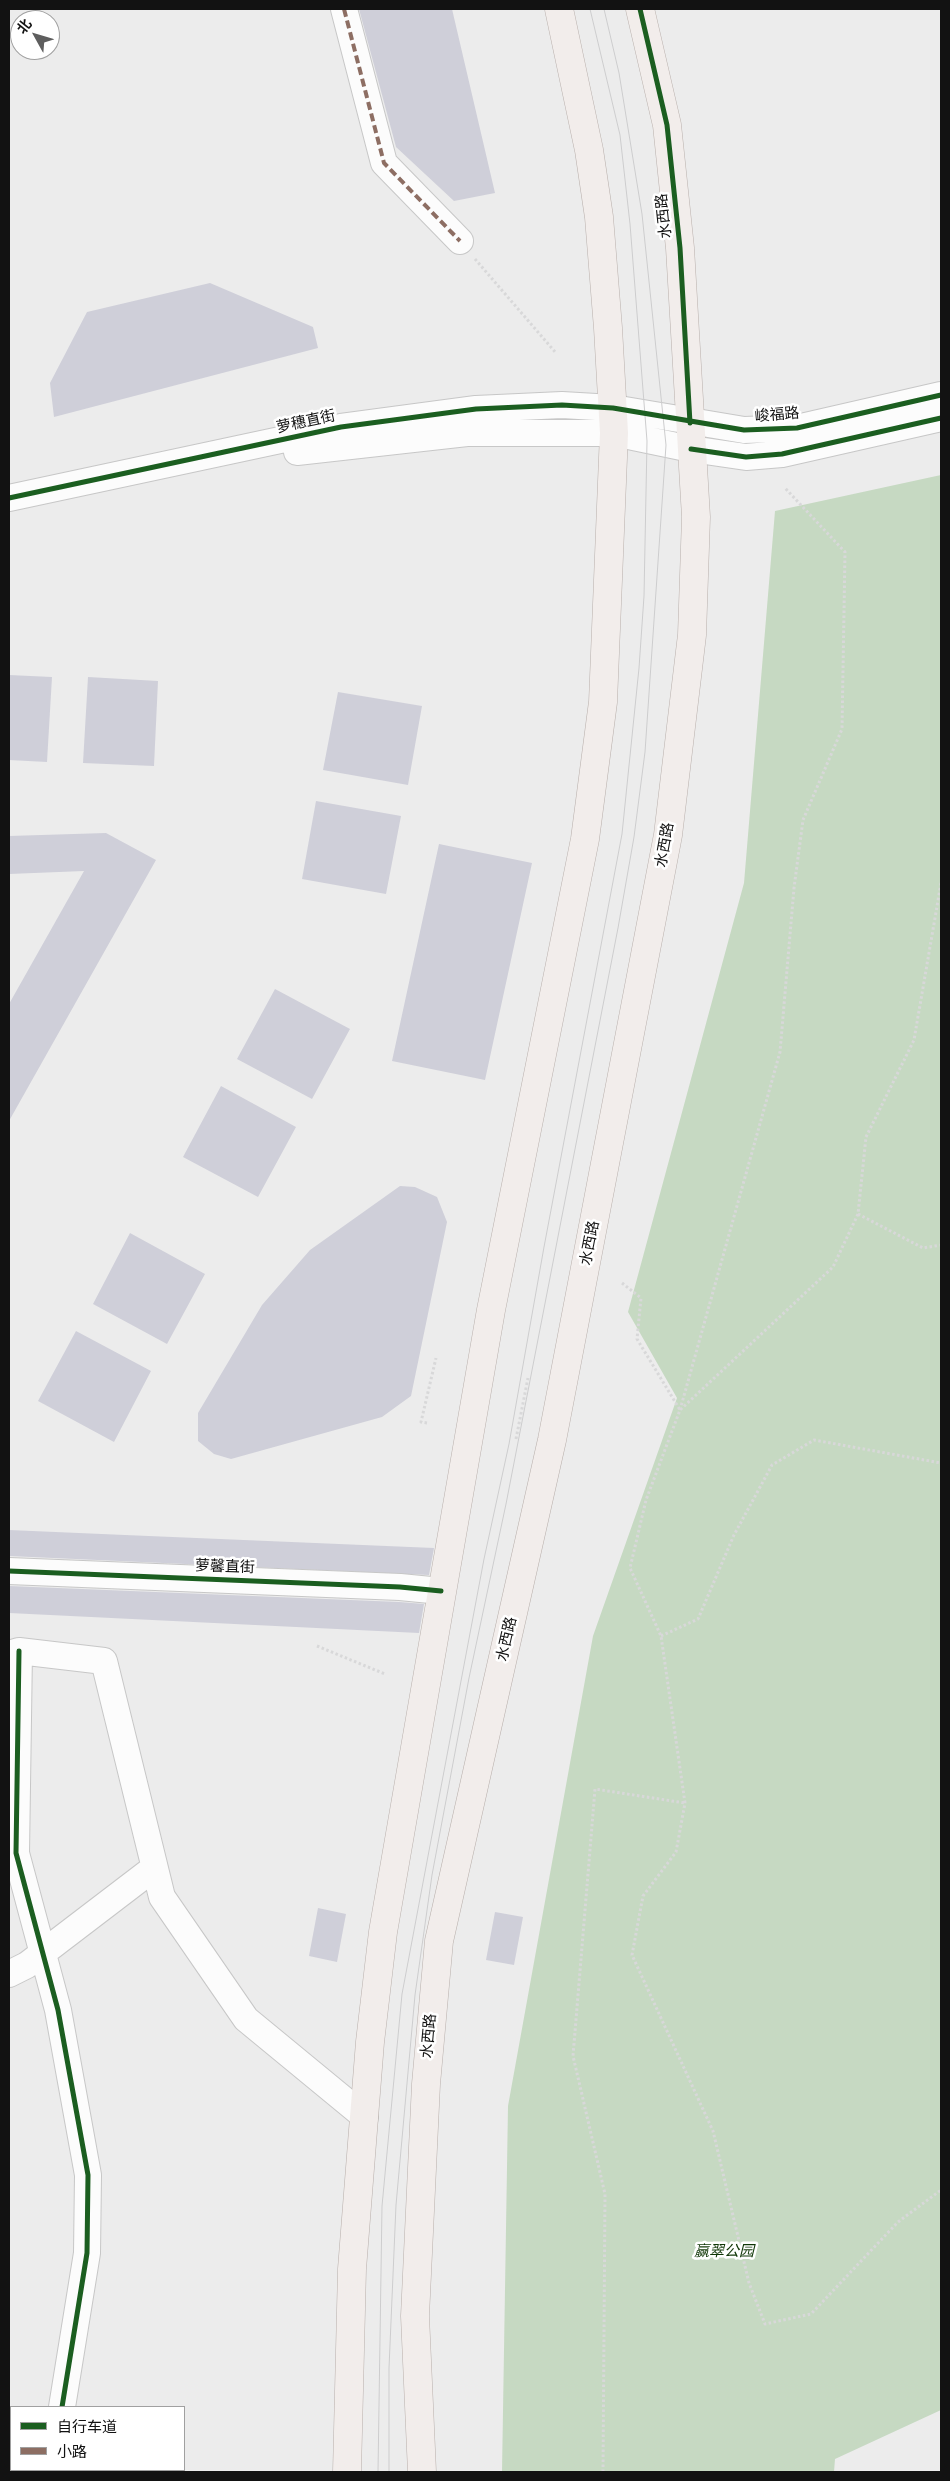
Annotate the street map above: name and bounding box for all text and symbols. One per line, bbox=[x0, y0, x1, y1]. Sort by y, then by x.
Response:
north arrow bbox=[10, 10, 60, 60]
text: 北 bbox=[13, 15, 36, 37]
street label: 水西路 bbox=[653, 193, 675, 239]
street label: 峻福路 bbox=[754, 404, 800, 426]
street label: 萝穗直街 bbox=[275, 407, 337, 437]
street label: 水西路 bbox=[652, 821, 678, 869]
street label: 水西路 bbox=[577, 1219, 603, 1267]
street label: 萝馨直街 bbox=[195, 1557, 255, 1577]
street label: 水西路 bbox=[493, 1615, 521, 1663]
street label: 水西路 bbox=[418, 2013, 440, 2059]
park label: 赢翠公园 bbox=[694, 2243, 754, 2261]
legend bbox=[10, 2406, 185, 2471]
text: 自行车道 bbox=[57, 2417, 117, 2436]
text: 小路 bbox=[57, 2442, 87, 2461]

